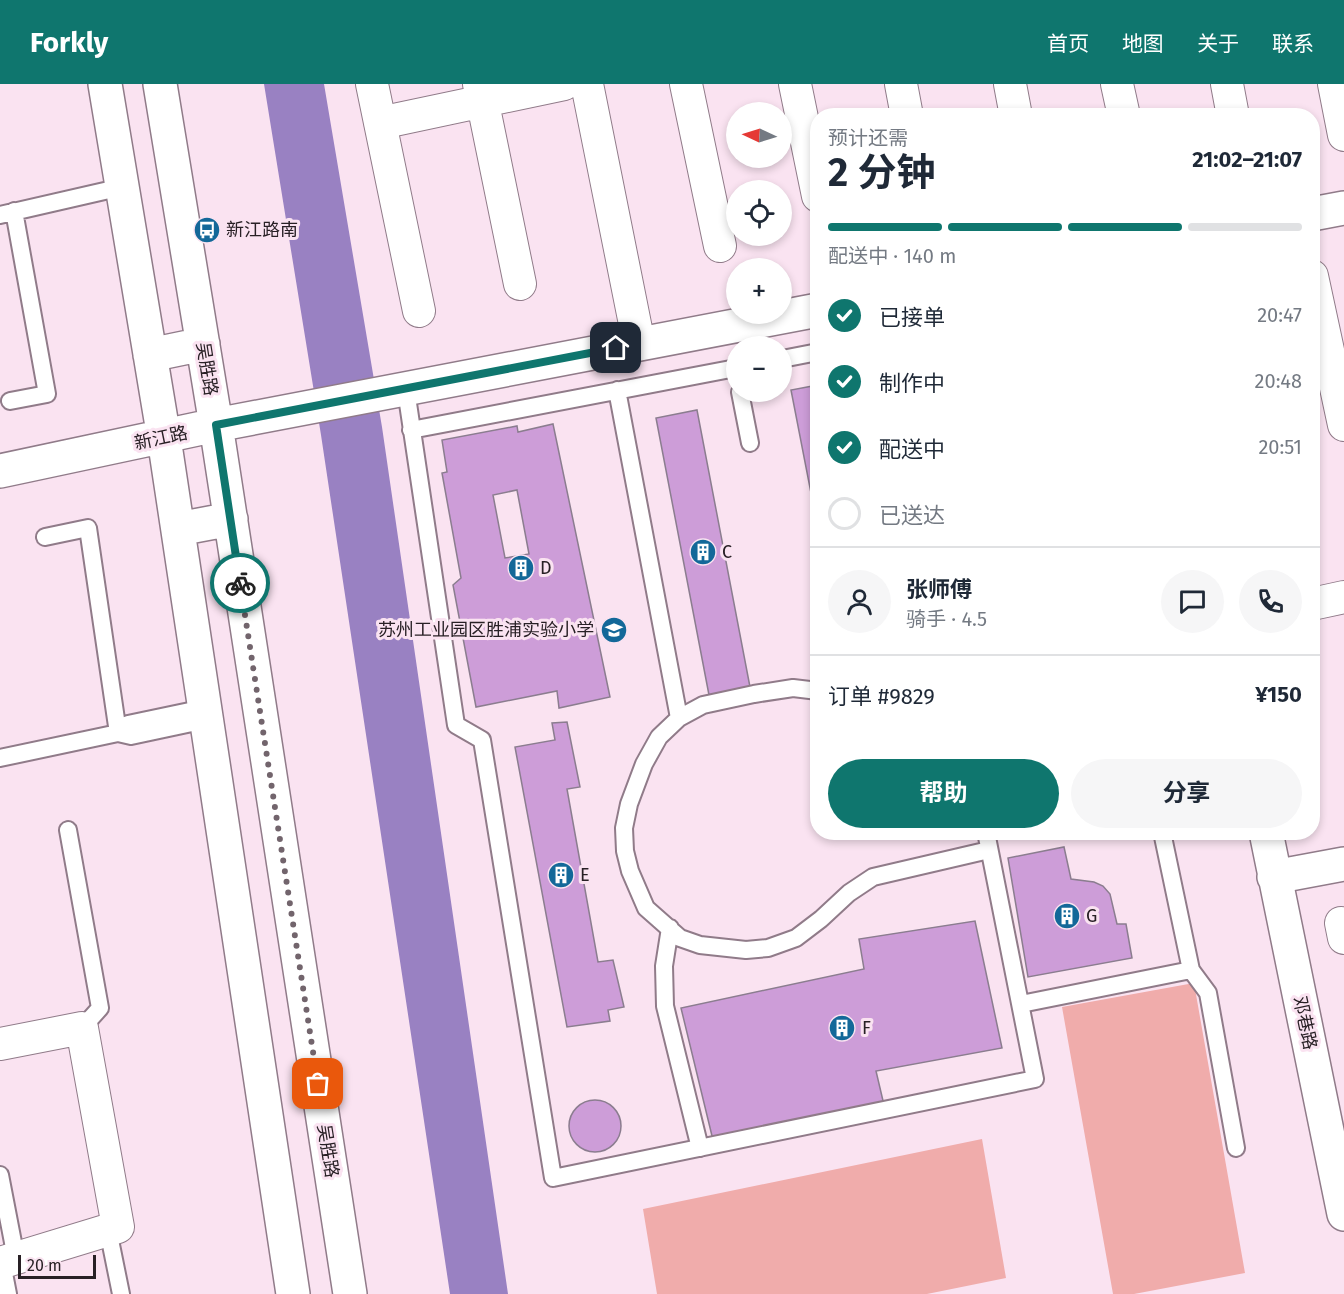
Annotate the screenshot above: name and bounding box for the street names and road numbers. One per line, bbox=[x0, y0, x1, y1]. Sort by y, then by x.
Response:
street label: 吴胜路 bbox=[192, 341, 222, 397]
street label: 新江路 bbox=[132, 422, 190, 454]
street label: 邓巷路 bbox=[1289, 994, 1321, 1052]
street label: 吴胜路 bbox=[313, 1123, 343, 1179]

